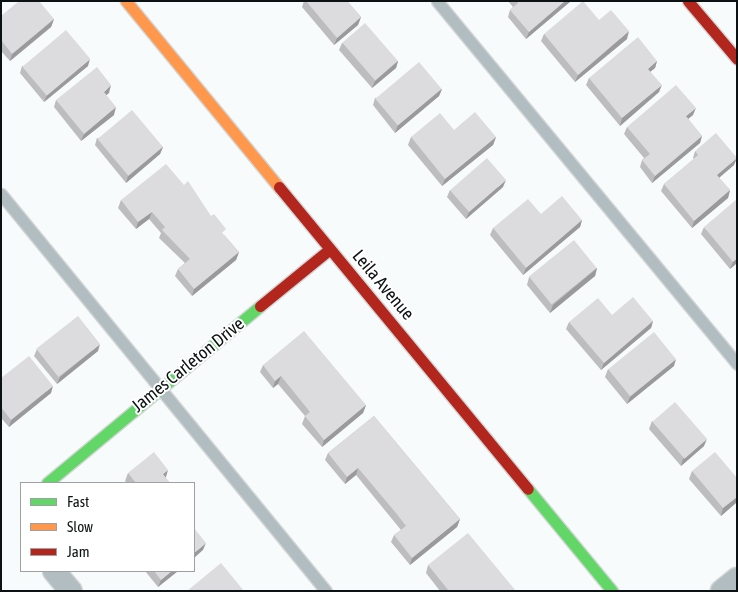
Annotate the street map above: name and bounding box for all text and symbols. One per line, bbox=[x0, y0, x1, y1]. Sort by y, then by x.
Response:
street label: Leila Avenue bbox=[348, 246, 418, 324]
street label: James Carleton Drive bbox=[127, 313, 249, 417]
legend bbox=[20, 482, 195, 572]
text: Fast bbox=[67, 493, 89, 510]
text: Slow bbox=[67, 518, 93, 535]
text: Jam bbox=[67, 543, 90, 560]

